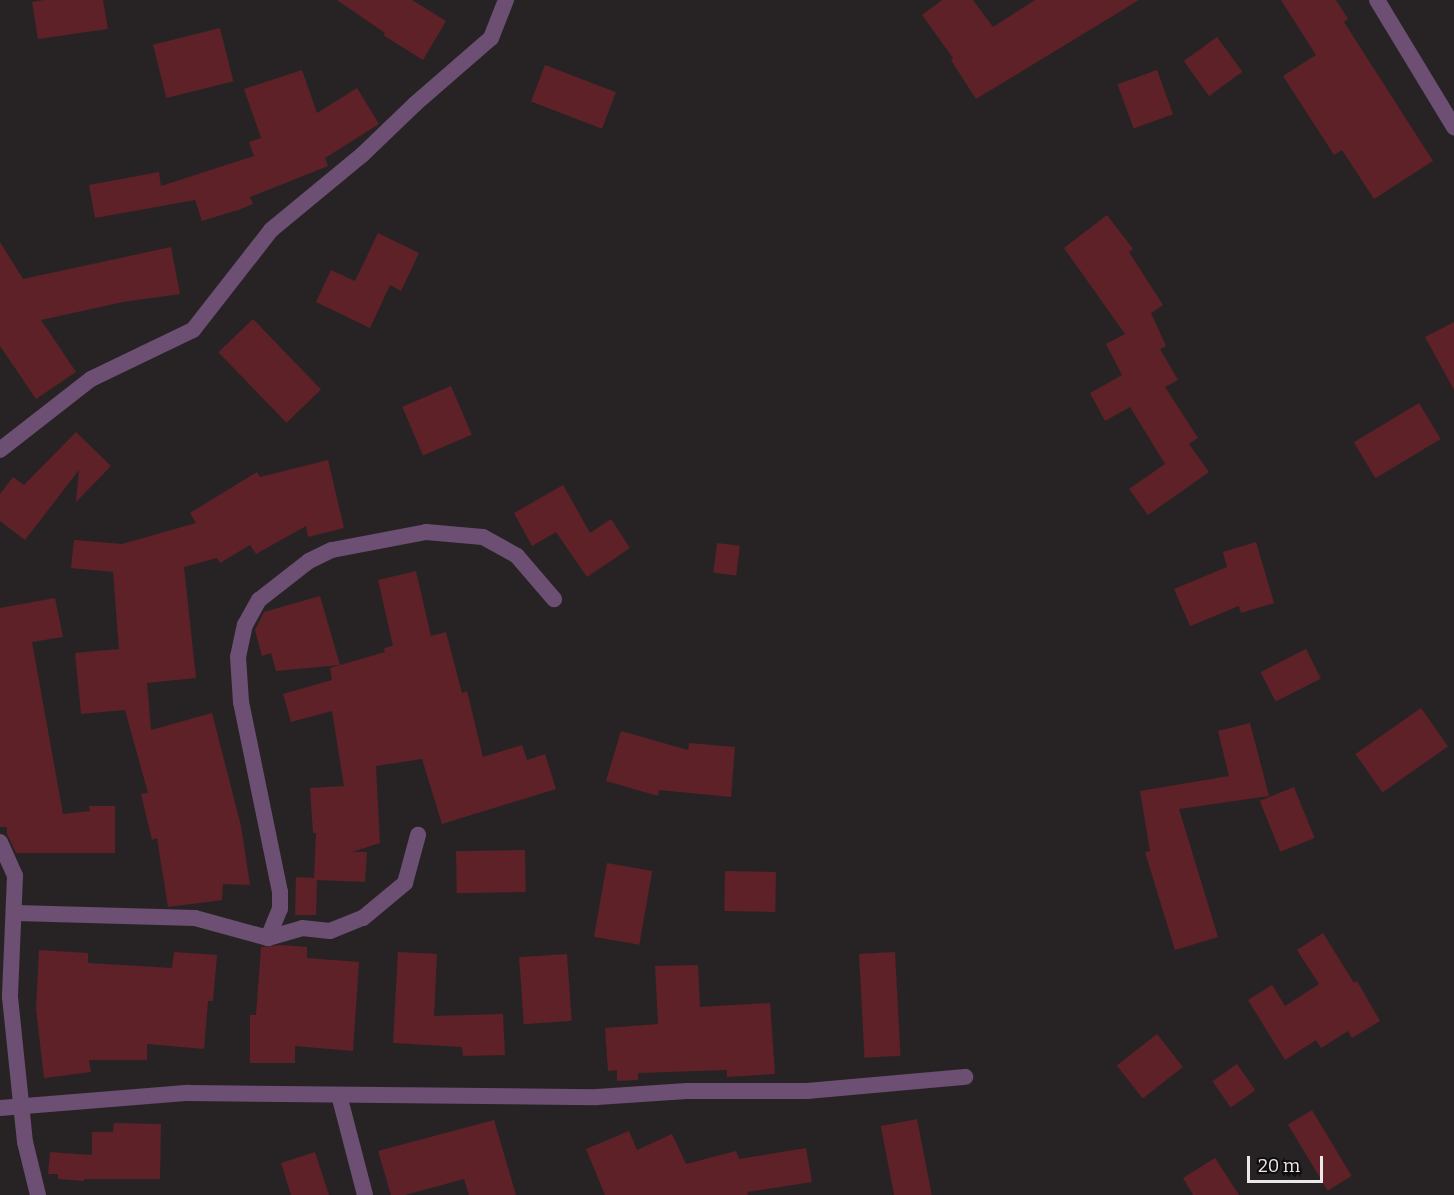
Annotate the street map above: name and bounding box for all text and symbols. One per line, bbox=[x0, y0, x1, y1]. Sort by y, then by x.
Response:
scale bar bbox=[1250, 1144, 1326, 1182]
text: 20 m bbox=[1258, 1155, 1300, 1177]

